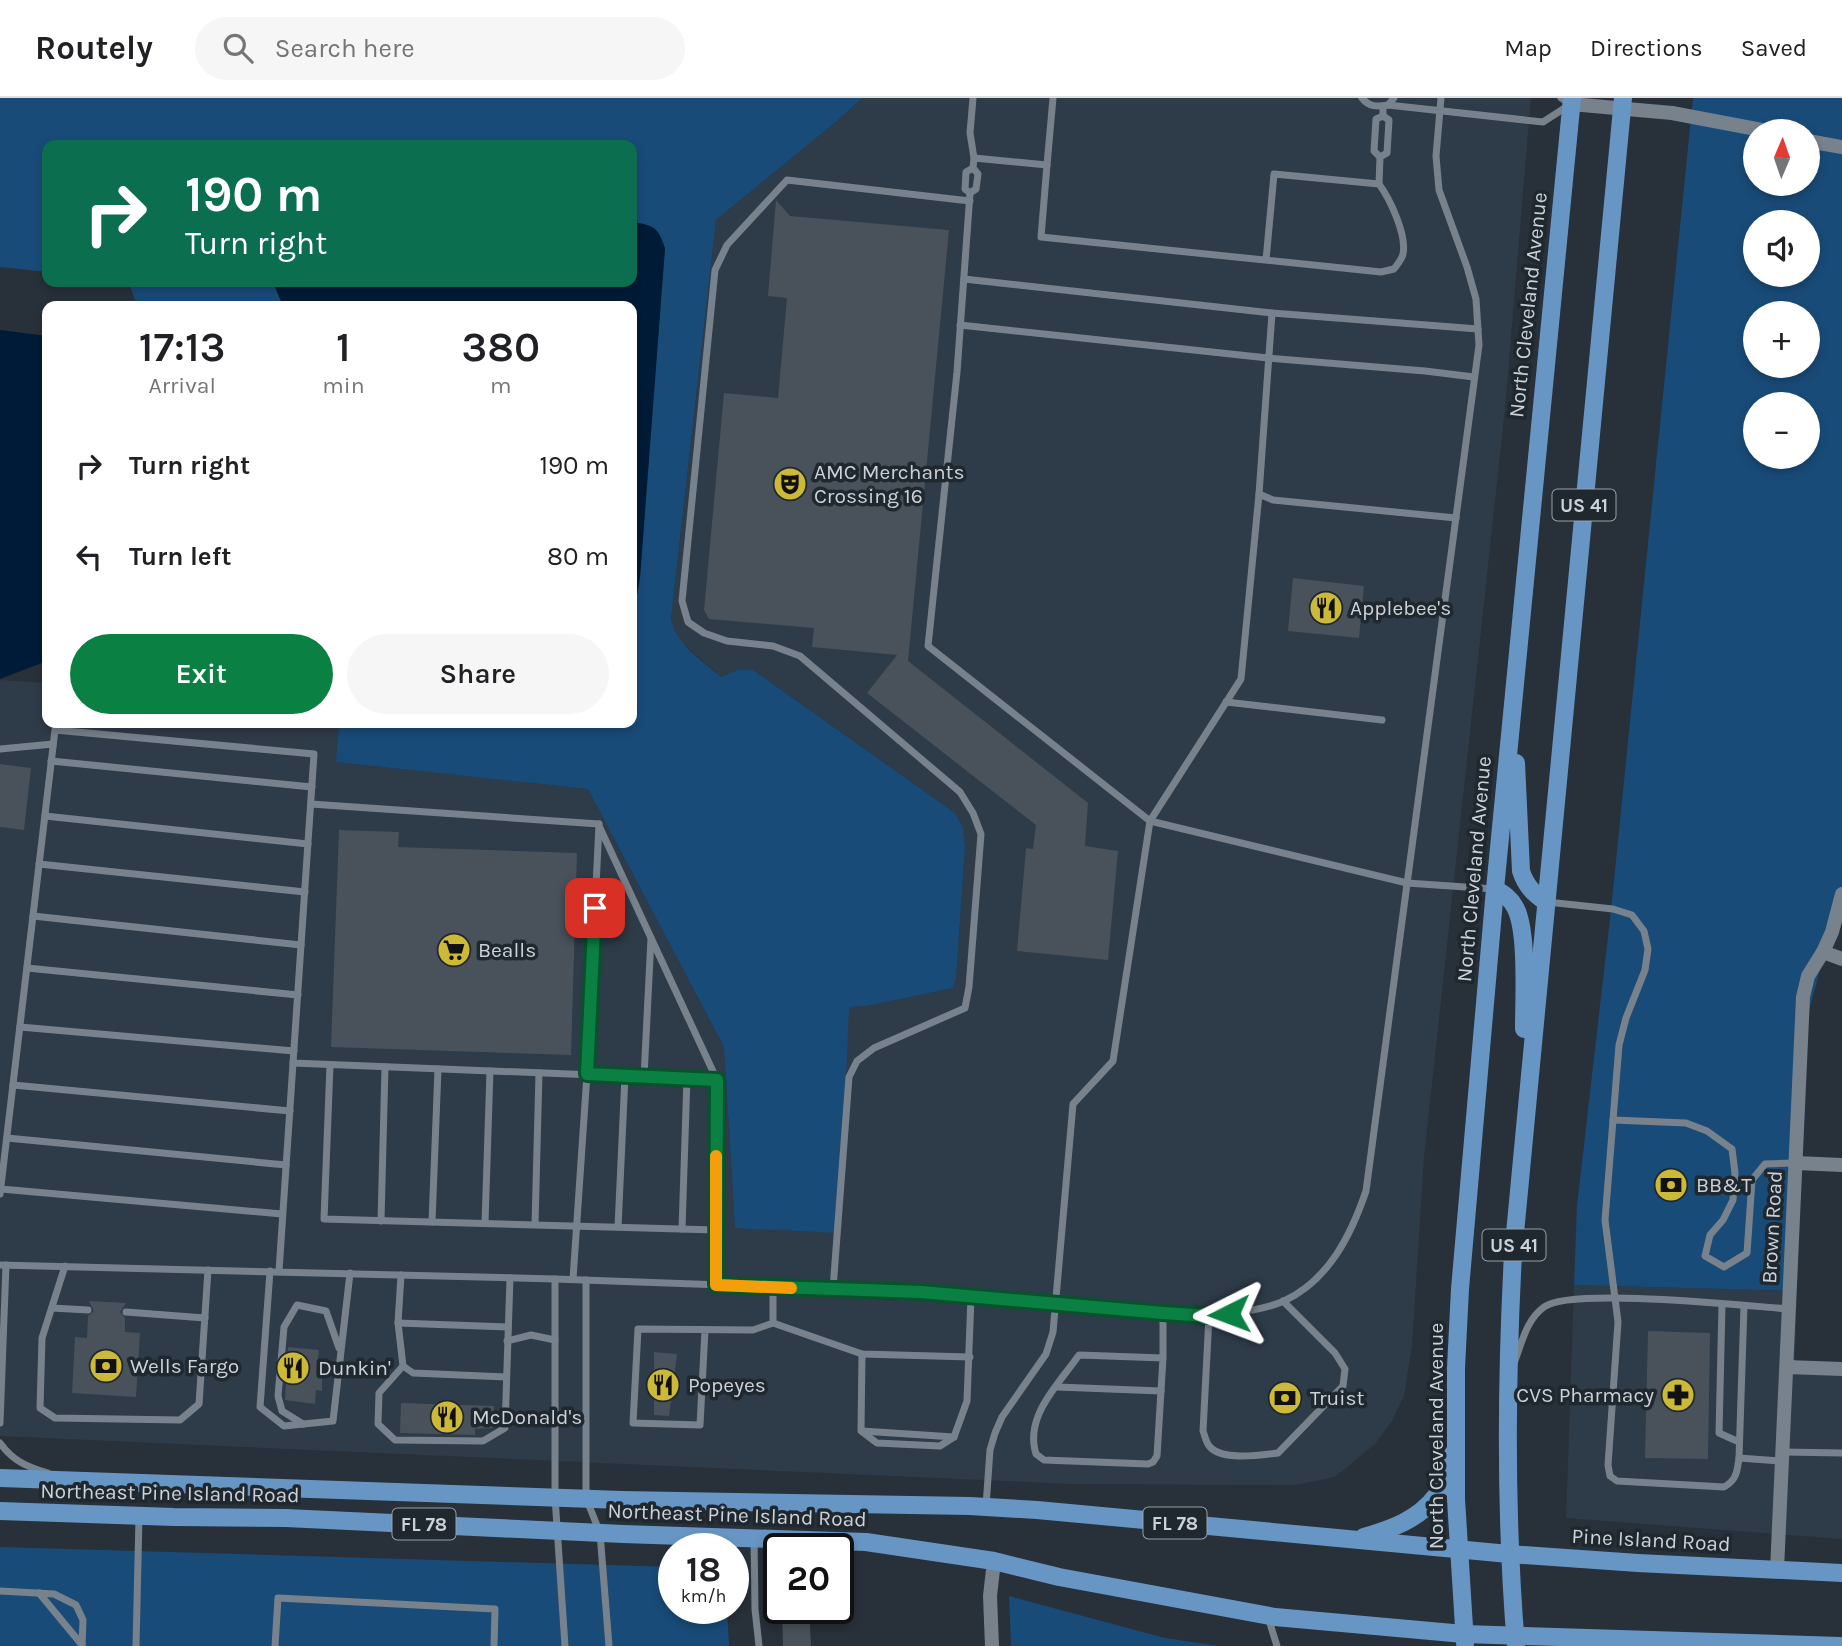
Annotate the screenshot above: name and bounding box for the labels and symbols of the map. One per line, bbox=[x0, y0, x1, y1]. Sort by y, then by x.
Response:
north arrow bbox=[1743, 119, 1820, 196]
street label: North Cleveland Avenue bbox=[1504, 191, 1552, 419]
place label: AMC Merchants Crossing 16 bbox=[814, 460, 965, 508]
theatre icon: AMC Merchants Crossing 16 bbox=[771, 465, 809, 503]
road number: US 41 bbox=[1552, 490, 1616, 520]
restaurant icon: Applebee's bbox=[1307, 589, 1345, 627]
place label: Applebee's bbox=[1350, 596, 1451, 620]
street label: North Cleveland Avenue bbox=[1452, 755, 1496, 983]
pin bbox=[565, 878, 625, 938]
supermarket icon: Bealls bbox=[435, 931, 473, 969]
place label: Bealls bbox=[478, 938, 536, 962]
bank icon: BB&T bbox=[1652, 1166, 1690, 1204]
street label: Brown Road bbox=[1757, 1170, 1787, 1284]
place label: BB&T bbox=[1696, 1173, 1752, 1197]
road number: US 41 bbox=[1482, 1230, 1546, 1260]
position arrow bbox=[1192, 1277, 1266, 1351]
street label: North Cleveland Avenue bbox=[1424, 1323, 1448, 1549]
bank icon: Wells Fargo bbox=[87, 1347, 125, 1385]
restaurant icon: Dunkin' bbox=[274, 1349, 312, 1387]
place label: Wells Fargo bbox=[130, 1354, 239, 1378]
place label: Dunkin' bbox=[318, 1356, 391, 1380]
restaurant icon: Popeyes bbox=[644, 1366, 682, 1404]
place label: Popeyes bbox=[688, 1373, 766, 1397]
pharmacy icon: CVS Pharmacy bbox=[1659, 1376, 1697, 1414]
bank icon: Truist bbox=[1266, 1379, 1304, 1417]
place label: CVS Pharmacy bbox=[1516, 1383, 1654, 1407]
place label: Truist bbox=[1310, 1386, 1365, 1410]
restaurant icon: McDonald's bbox=[428, 1398, 466, 1436]
place label: McDonald's bbox=[472, 1405, 582, 1429]
street label: Northeast Pine Island Road bbox=[40, 1479, 300, 1507]
street label: Northeast Pine Island Road bbox=[607, 1498, 867, 1532]
road number: FL 78 bbox=[392, 1508, 456, 1540]
road number: FL 78 bbox=[1144, 1508, 1206, 1539]
street label: Pine Island Road bbox=[1571, 1524, 1731, 1556]
speed limit sign: 20 bbox=[763, 1533, 854, 1624]

